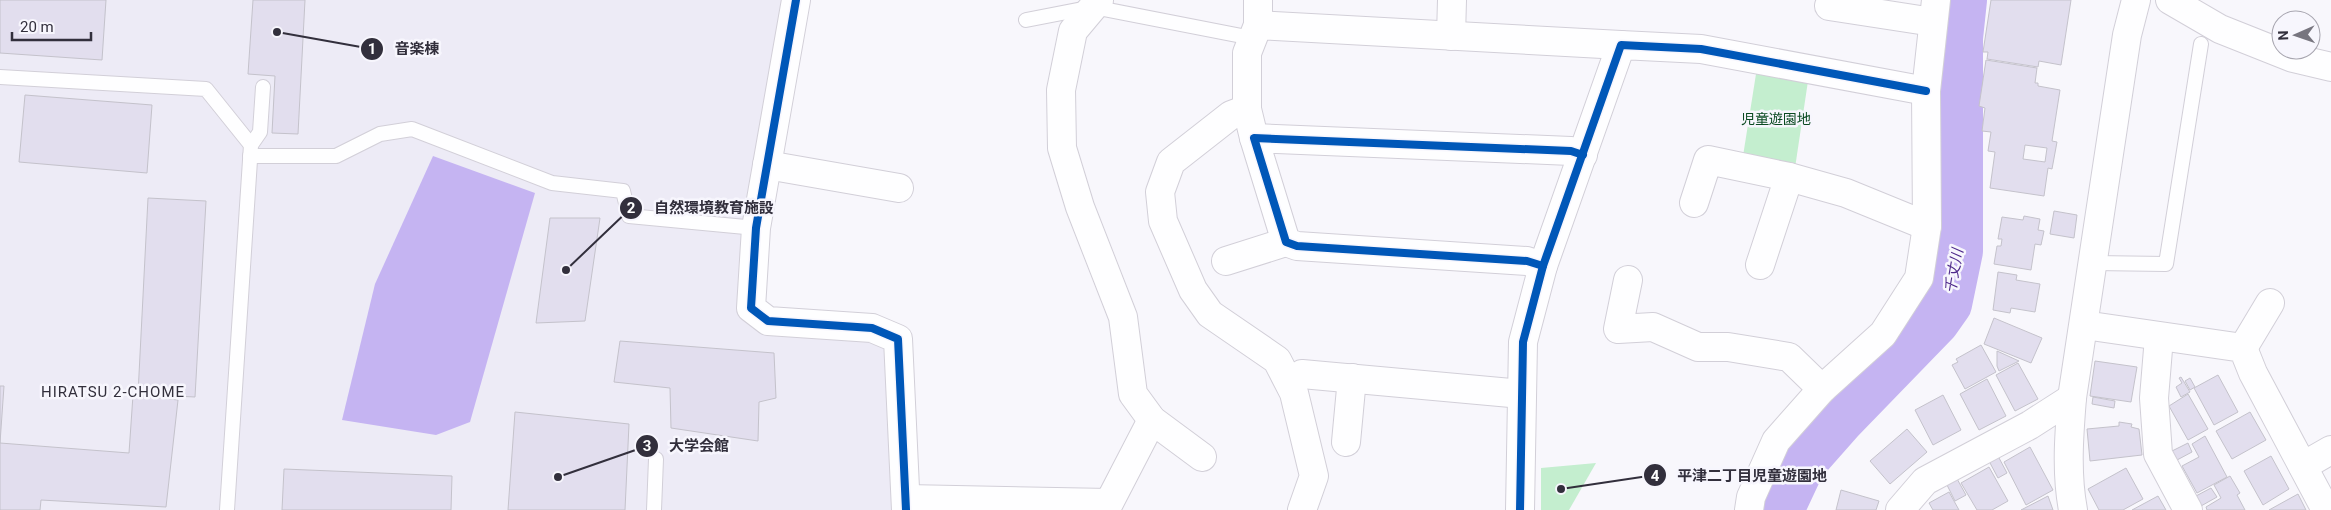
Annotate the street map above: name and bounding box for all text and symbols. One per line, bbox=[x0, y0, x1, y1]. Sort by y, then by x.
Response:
scale bar bbox=[12, 10, 91, 42]
north arrow bbox=[2271, 10, 2321, 60]
text: 20 m bbox=[20, 18, 54, 36]
text: N bbox=[2275, 30, 2291, 41]
callout: 音楽棟 bbox=[359, 34, 449, 64]
text: 1 bbox=[368, 40, 376, 58]
text: 音楽棟 bbox=[394, 40, 440, 58]
park label: 児童遊園地 bbox=[1741, 111, 1811, 127]
callout: 自然環境教育施設 bbox=[619, 193, 784, 223]
text: 2 bbox=[627, 199, 636, 217]
text: 自然環境教育施設 bbox=[654, 199, 774, 217]
water label: 千丈川 bbox=[1941, 245, 1967, 295]
district label: HIRATSU 2-CHOME bbox=[41, 383, 185, 401]
callout: 大学会館 bbox=[634, 431, 739, 461]
text: 3 bbox=[643, 437, 651, 455]
text: 大学会館 bbox=[669, 437, 729, 455]
callout: 平津二丁目児童遊園地 bbox=[1642, 460, 1837, 490]
text: 4 bbox=[1651, 467, 1660, 485]
text: 平津二丁目児童遊園地 bbox=[1677, 467, 1827, 485]

